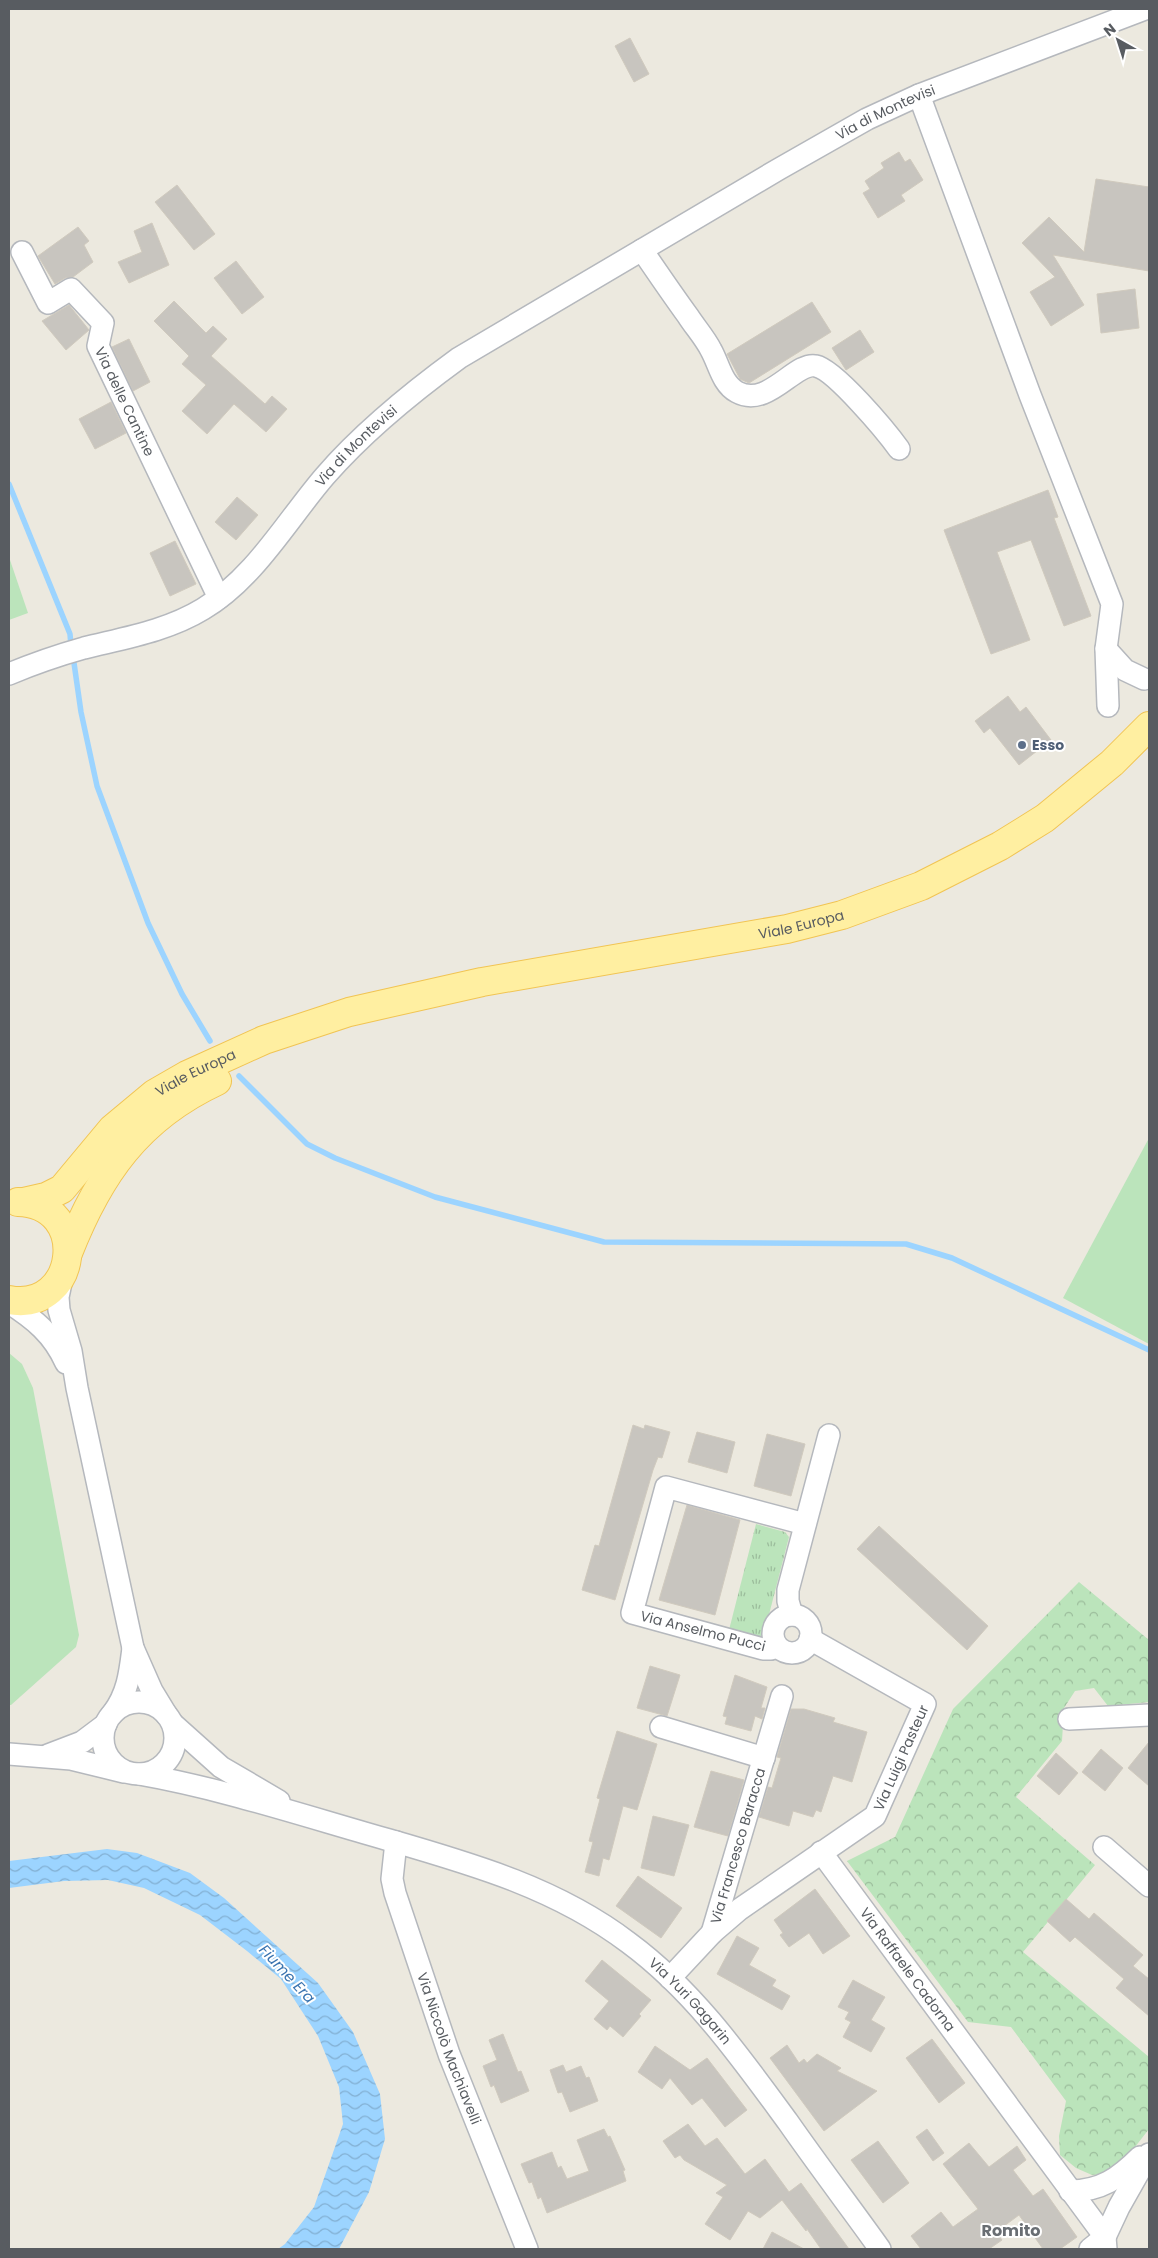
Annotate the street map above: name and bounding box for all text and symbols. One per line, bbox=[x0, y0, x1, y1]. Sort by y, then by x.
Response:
north arrow bbox=[1093, 15, 1143, 65]
text: N bbox=[1099, 19, 1120, 41]
street label: Via di Montevisi bbox=[832, 80, 938, 145]
street label: Via delle Cantine bbox=[90, 344, 160, 460]
street label: Via di Montevisi bbox=[310, 400, 401, 491]
place label: Esso bbox=[1032, 735, 1064, 755]
marker: Esso bbox=[1016, 739, 1028, 751]
street label: Viale Europa bbox=[757, 905, 846, 944]
street label: Viale Europa bbox=[152, 1044, 239, 1101]
street label: Via Anselmo Pucci bbox=[638, 1606, 768, 1656]
street label: Via Luigi Pasteur bbox=[869, 1702, 933, 1814]
street label: Via Francesco Baracca bbox=[705, 1765, 770, 1926]
street label: Via Raffaele Cadorna bbox=[855, 1903, 960, 2036]
water label: Fiume Era bbox=[255, 1940, 320, 2008]
street label: Via Yuri Gagarin bbox=[644, 1953, 736, 2049]
street label: Via Niccolò Machiavelli bbox=[412, 1970, 486, 2127]
district label: Romito bbox=[982, 2219, 1040, 2242]

